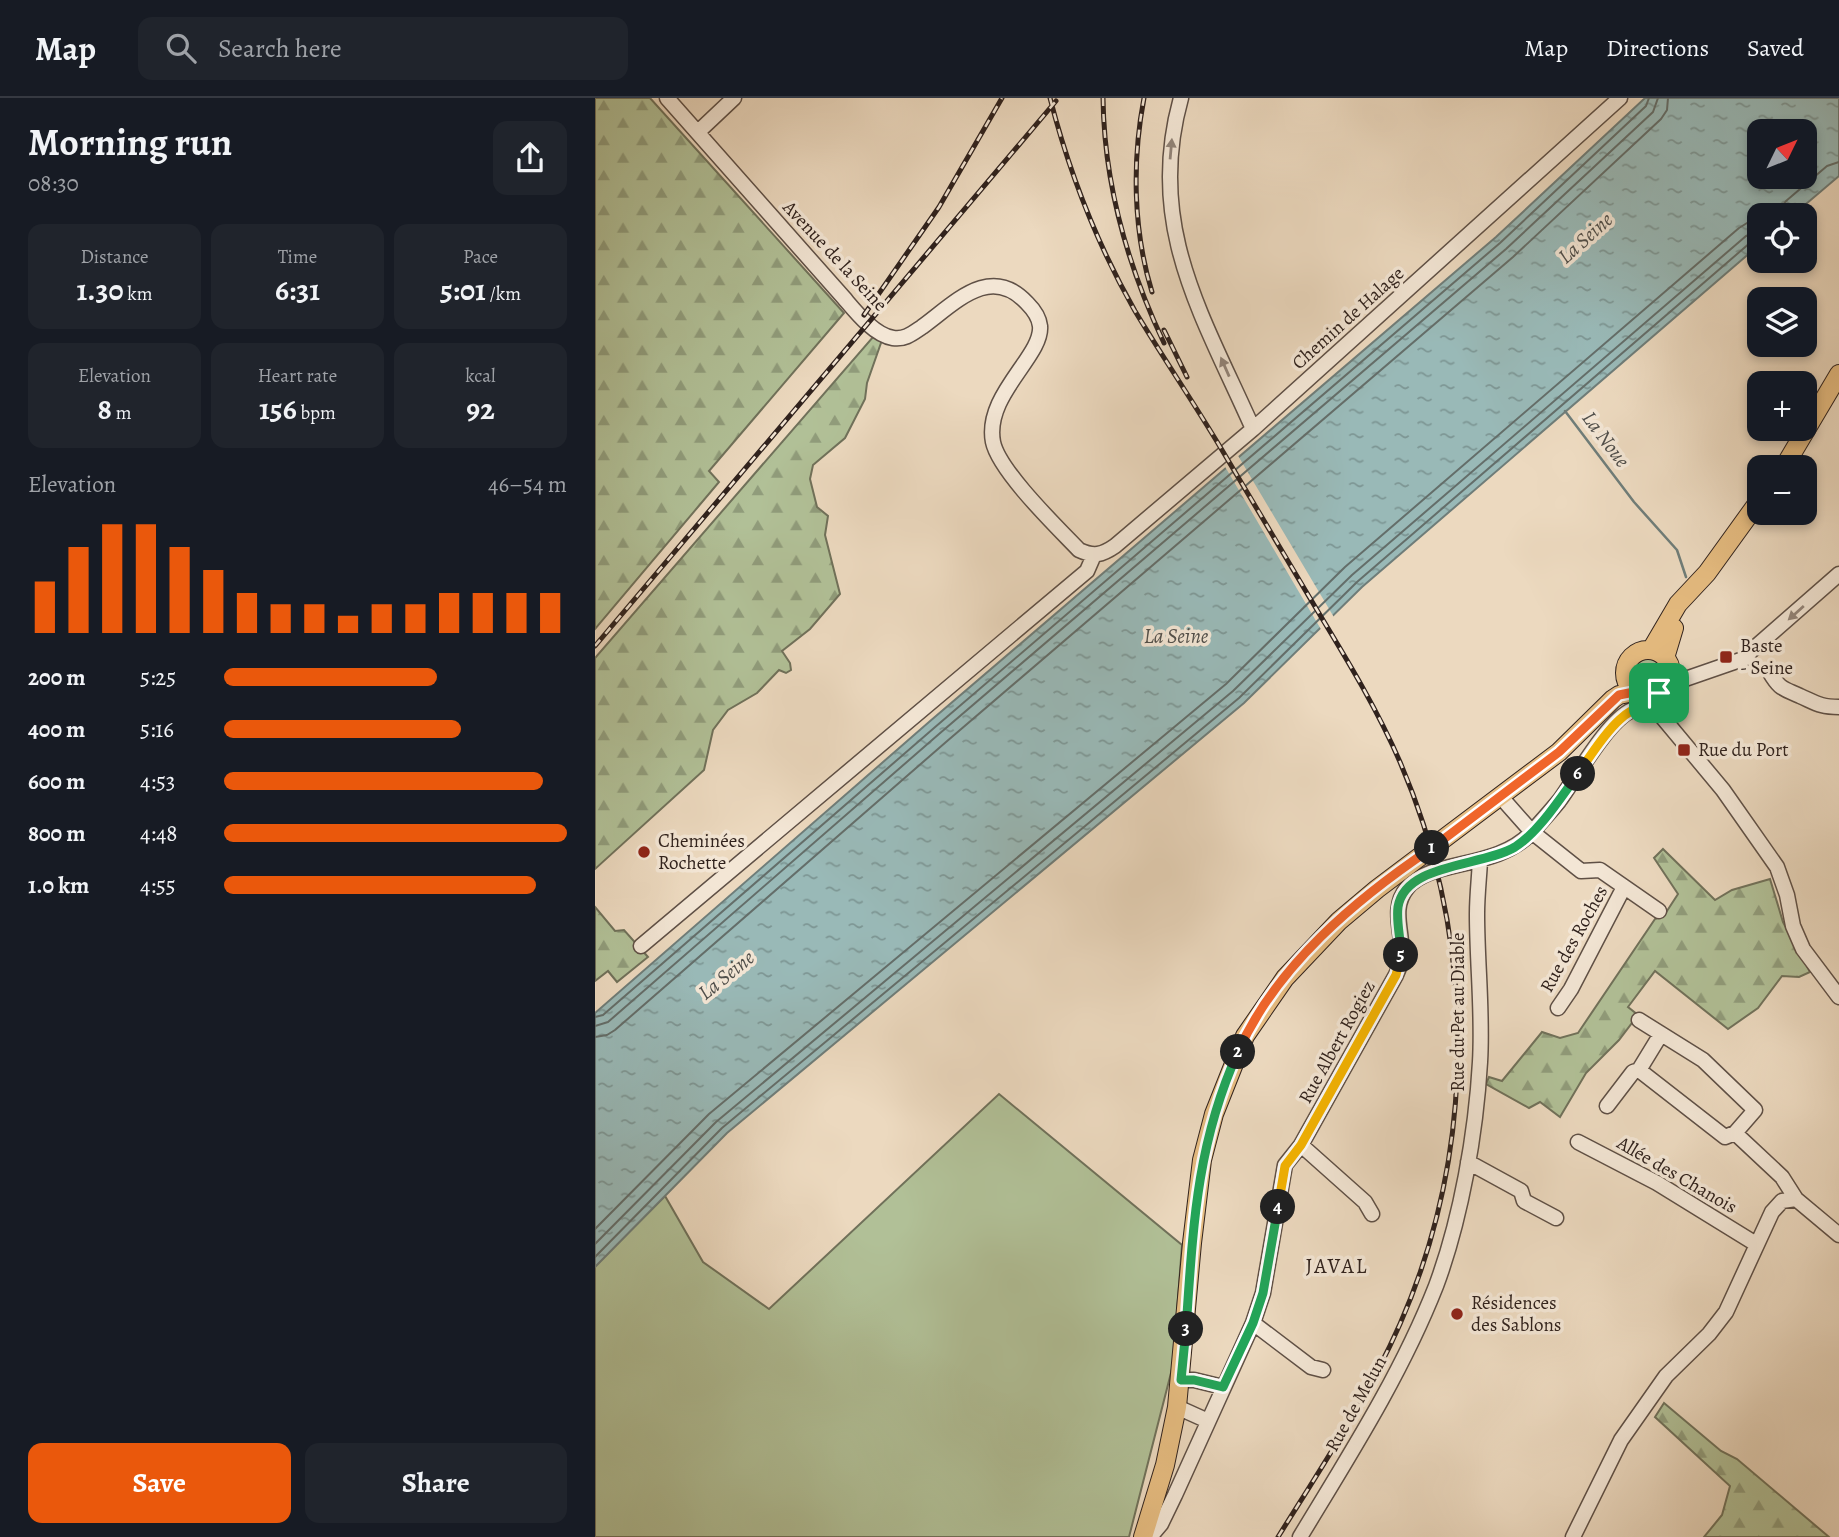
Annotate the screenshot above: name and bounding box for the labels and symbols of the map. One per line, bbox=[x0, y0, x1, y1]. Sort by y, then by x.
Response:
north arrow bbox=[1747, 119, 1817, 189]
one-way arrow bbox=[1166, 138, 1177, 160]
street label: Avenue de la Seine bbox=[776, 194, 893, 317]
water label: La Seine bbox=[1552, 206, 1619, 270]
street label: Chemin de Halage bbox=[1286, 261, 1410, 375]
one-way arrow bbox=[1219, 357, 1231, 377]
water label: La Noue bbox=[1576, 405, 1637, 473]
one-way arrow bbox=[1787, 605, 1805, 621]
water label: La Seine bbox=[1144, 622, 1209, 650]
place label: Baste - Seine bbox=[1740, 633, 1793, 681]
marker: Baste - Seine bbox=[1718, 649, 1734, 665]
pin bbox=[1629, 663, 1689, 723]
place label: Rue du Port bbox=[1698, 737, 1788, 763]
marker: Rue du Port bbox=[1676, 742, 1692, 758]
pin: 6 bbox=[1560, 756, 1595, 792]
place label: Cheminées Rochette bbox=[658, 828, 745, 876]
pin: 1 bbox=[1415, 830, 1449, 866]
marker: Cheminées Rochette bbox=[636, 844, 652, 860]
street label: Rue des Roches bbox=[1534, 881, 1614, 997]
street label: Rue du Pet au Diable bbox=[1445, 932, 1471, 1092]
pin: 5 bbox=[1383, 938, 1419, 972]
water label: La Seine bbox=[692, 943, 760, 1006]
street label: Rue Albert Rogiez bbox=[1292, 976, 1382, 1108]
pin: 2 bbox=[1221, 1034, 1255, 1070]
street label: Allée des Chanois bbox=[1611, 1130, 1742, 1220]
pin: 4 bbox=[1261, 1190, 1295, 1224]
district label: JAVAL bbox=[1306, 1252, 1368, 1280]
place label: Résidences des Sablons bbox=[1471, 1290, 1561, 1338]
marker: Résidences des Sablons bbox=[1449, 1306, 1465, 1322]
pin: 3 bbox=[1169, 1312, 1203, 1346]
street label: Rue de Melun bbox=[1319, 1352, 1393, 1456]

